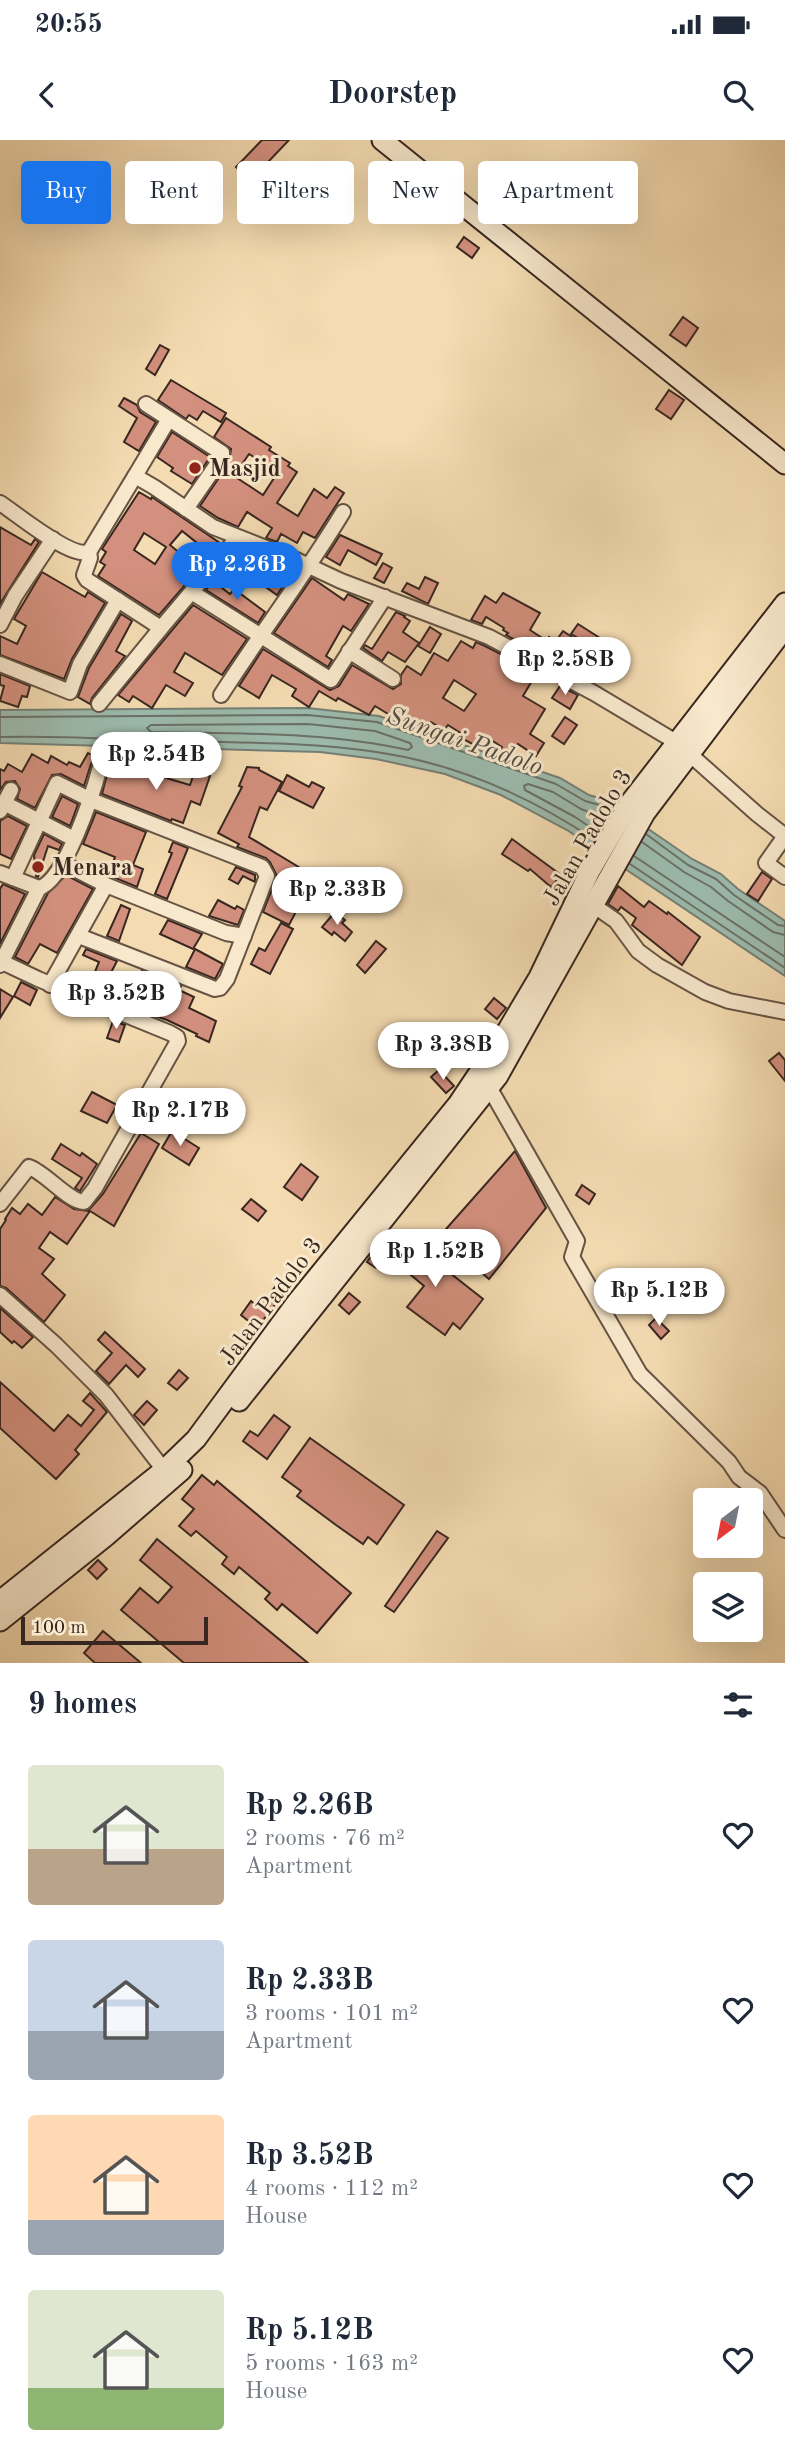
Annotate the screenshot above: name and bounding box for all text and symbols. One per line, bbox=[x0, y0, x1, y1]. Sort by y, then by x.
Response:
text: 20:55 bbox=[35, 12, 103, 38]
icon: back bbox=[28, 76, 66, 114]
icon: search bbox=[719, 76, 757, 114]
text: Doorstep bbox=[328, 79, 457, 111]
chip: Buy bbox=[21, 161, 111, 224]
chip: Rent bbox=[125, 161, 223, 224]
chip: Filters bbox=[237, 161, 354, 224]
chip: New bbox=[368, 161, 464, 224]
chip: Apartment bbox=[478, 161, 638, 224]
place label: Masjid bbox=[209, 458, 281, 482]
marker: Masjid bbox=[187, 460, 203, 476]
pin: Rp 2.26B bbox=[165, 542, 309, 602]
text: Rp 2.26B bbox=[188, 553, 286, 576]
pin: Rp 2.58B bbox=[493, 638, 637, 697]
text: Rp 2.58B bbox=[516, 648, 614, 671]
water label: Sungai Padolo bbox=[383, 703, 546, 781]
pin: Rp 2.54B bbox=[84, 732, 228, 792]
text: Rp 2.54B bbox=[107, 743, 205, 766]
street label: Jalan Padolo 3 bbox=[540, 766, 637, 910]
place label: Menara bbox=[52, 857, 133, 881]
marker: Menara bbox=[30, 859, 46, 875]
pin: Rp 2.33B bbox=[265, 868, 409, 927]
text: Rp 2.33B bbox=[288, 878, 386, 901]
pin: Rp 3.52B bbox=[44, 972, 188, 1031]
text: Rp 3.52B bbox=[67, 982, 165, 1005]
pin: Rp 3.38B bbox=[371, 1023, 515, 1082]
text: Rp 3.38B bbox=[394, 1033, 492, 1056]
pin: Rp 2.17B bbox=[108, 1088, 252, 1148]
text: Rp 2.17B bbox=[131, 1099, 229, 1122]
pin: Rp 1.52B bbox=[363, 1230, 507, 1289]
street label: Jalan Padolo 3 bbox=[216, 1234, 327, 1371]
text: Rp 1.52B bbox=[386, 1240, 484, 1263]
pin: Rp 5.12B bbox=[587, 1268, 731, 1328]
text: Rp 5.12B bbox=[610, 1279, 708, 1302]
north arrow bbox=[693, 1488, 763, 1558]
map controls bbox=[693, 1488, 763, 1642]
button: layers bbox=[693, 1572, 763, 1642]
scale bar bbox=[21, 1614, 208, 1646]
text: 100 m bbox=[32, 1619, 85, 1638]
icon: filters bbox=[719, 1686, 757, 1724]
text: 9 homes bbox=[28, 1690, 137, 1720]
text: Rp 2.26B bbox=[245, 1791, 374, 1821]
icon: home bbox=[84, 1793, 168, 1877]
icon: heart bbox=[719, 1816, 757, 1854]
text: 2 rooms · 76 m² bbox=[245, 1827, 405, 1850]
text: Apartment bbox=[245, 1855, 353, 1878]
text: Rp 2.33B bbox=[245, 1966, 374, 1996]
icon: home bbox=[84, 1968, 168, 2052]
icon: heart bbox=[719, 1991, 757, 2029]
text: 3 rooms · 101 m² bbox=[245, 2002, 418, 2025]
text: Apartment bbox=[245, 2030, 353, 2053]
text: Rp 3.52B bbox=[245, 2141, 374, 2171]
icon: home bbox=[84, 2143, 168, 2227]
icon: heart bbox=[719, 2166, 757, 2204]
text: 4 rooms · 112 m² bbox=[245, 2177, 418, 2200]
text: House bbox=[245, 2205, 307, 2228]
text: Rp 5.12B bbox=[245, 2316, 374, 2346]
icon: home bbox=[84, 2318, 168, 2402]
icon: heart bbox=[719, 2341, 757, 2379]
text: 5 rooms · 163 m² bbox=[245, 2352, 418, 2375]
text: House bbox=[245, 2380, 307, 2403]

